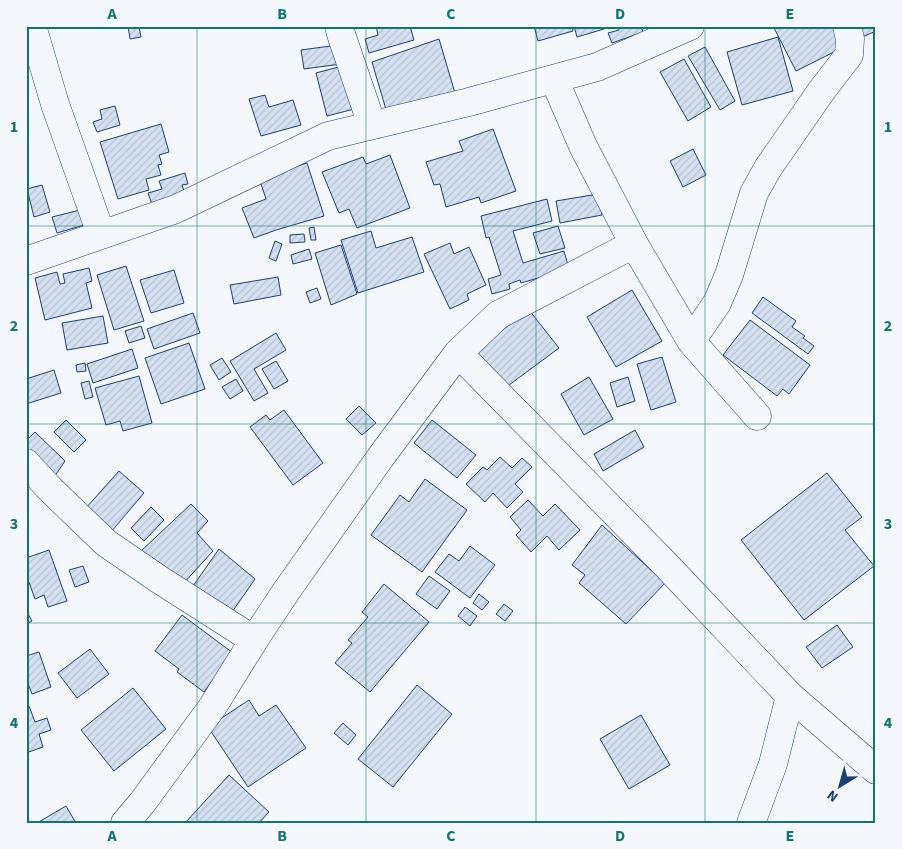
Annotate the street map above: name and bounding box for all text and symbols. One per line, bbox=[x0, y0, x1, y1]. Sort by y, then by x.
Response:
text: A bbox=[106, 3, 117, 25]
text: B bbox=[277, 3, 287, 25]
text: C bbox=[446, 3, 456, 25]
text: D bbox=[615, 3, 625, 25]
text: E bbox=[786, 3, 794, 25]
text: 1 bbox=[10, 116, 18, 138]
text: 1 bbox=[884, 116, 892, 138]
text: 2 bbox=[10, 315, 18, 337]
text: 2 bbox=[884, 315, 892, 337]
text: 3 bbox=[10, 513, 18, 535]
text: 3 bbox=[884, 513, 892, 535]
text: 4 bbox=[10, 712, 19, 734]
text: 4 bbox=[884, 712, 893, 734]
north arrow bbox=[814, 762, 864, 812]
text: N bbox=[823, 785, 843, 806]
text: A bbox=[106, 825, 117, 847]
text: B bbox=[277, 825, 287, 847]
text: C bbox=[446, 825, 456, 847]
text: D bbox=[615, 825, 625, 847]
text: E bbox=[786, 825, 794, 847]

